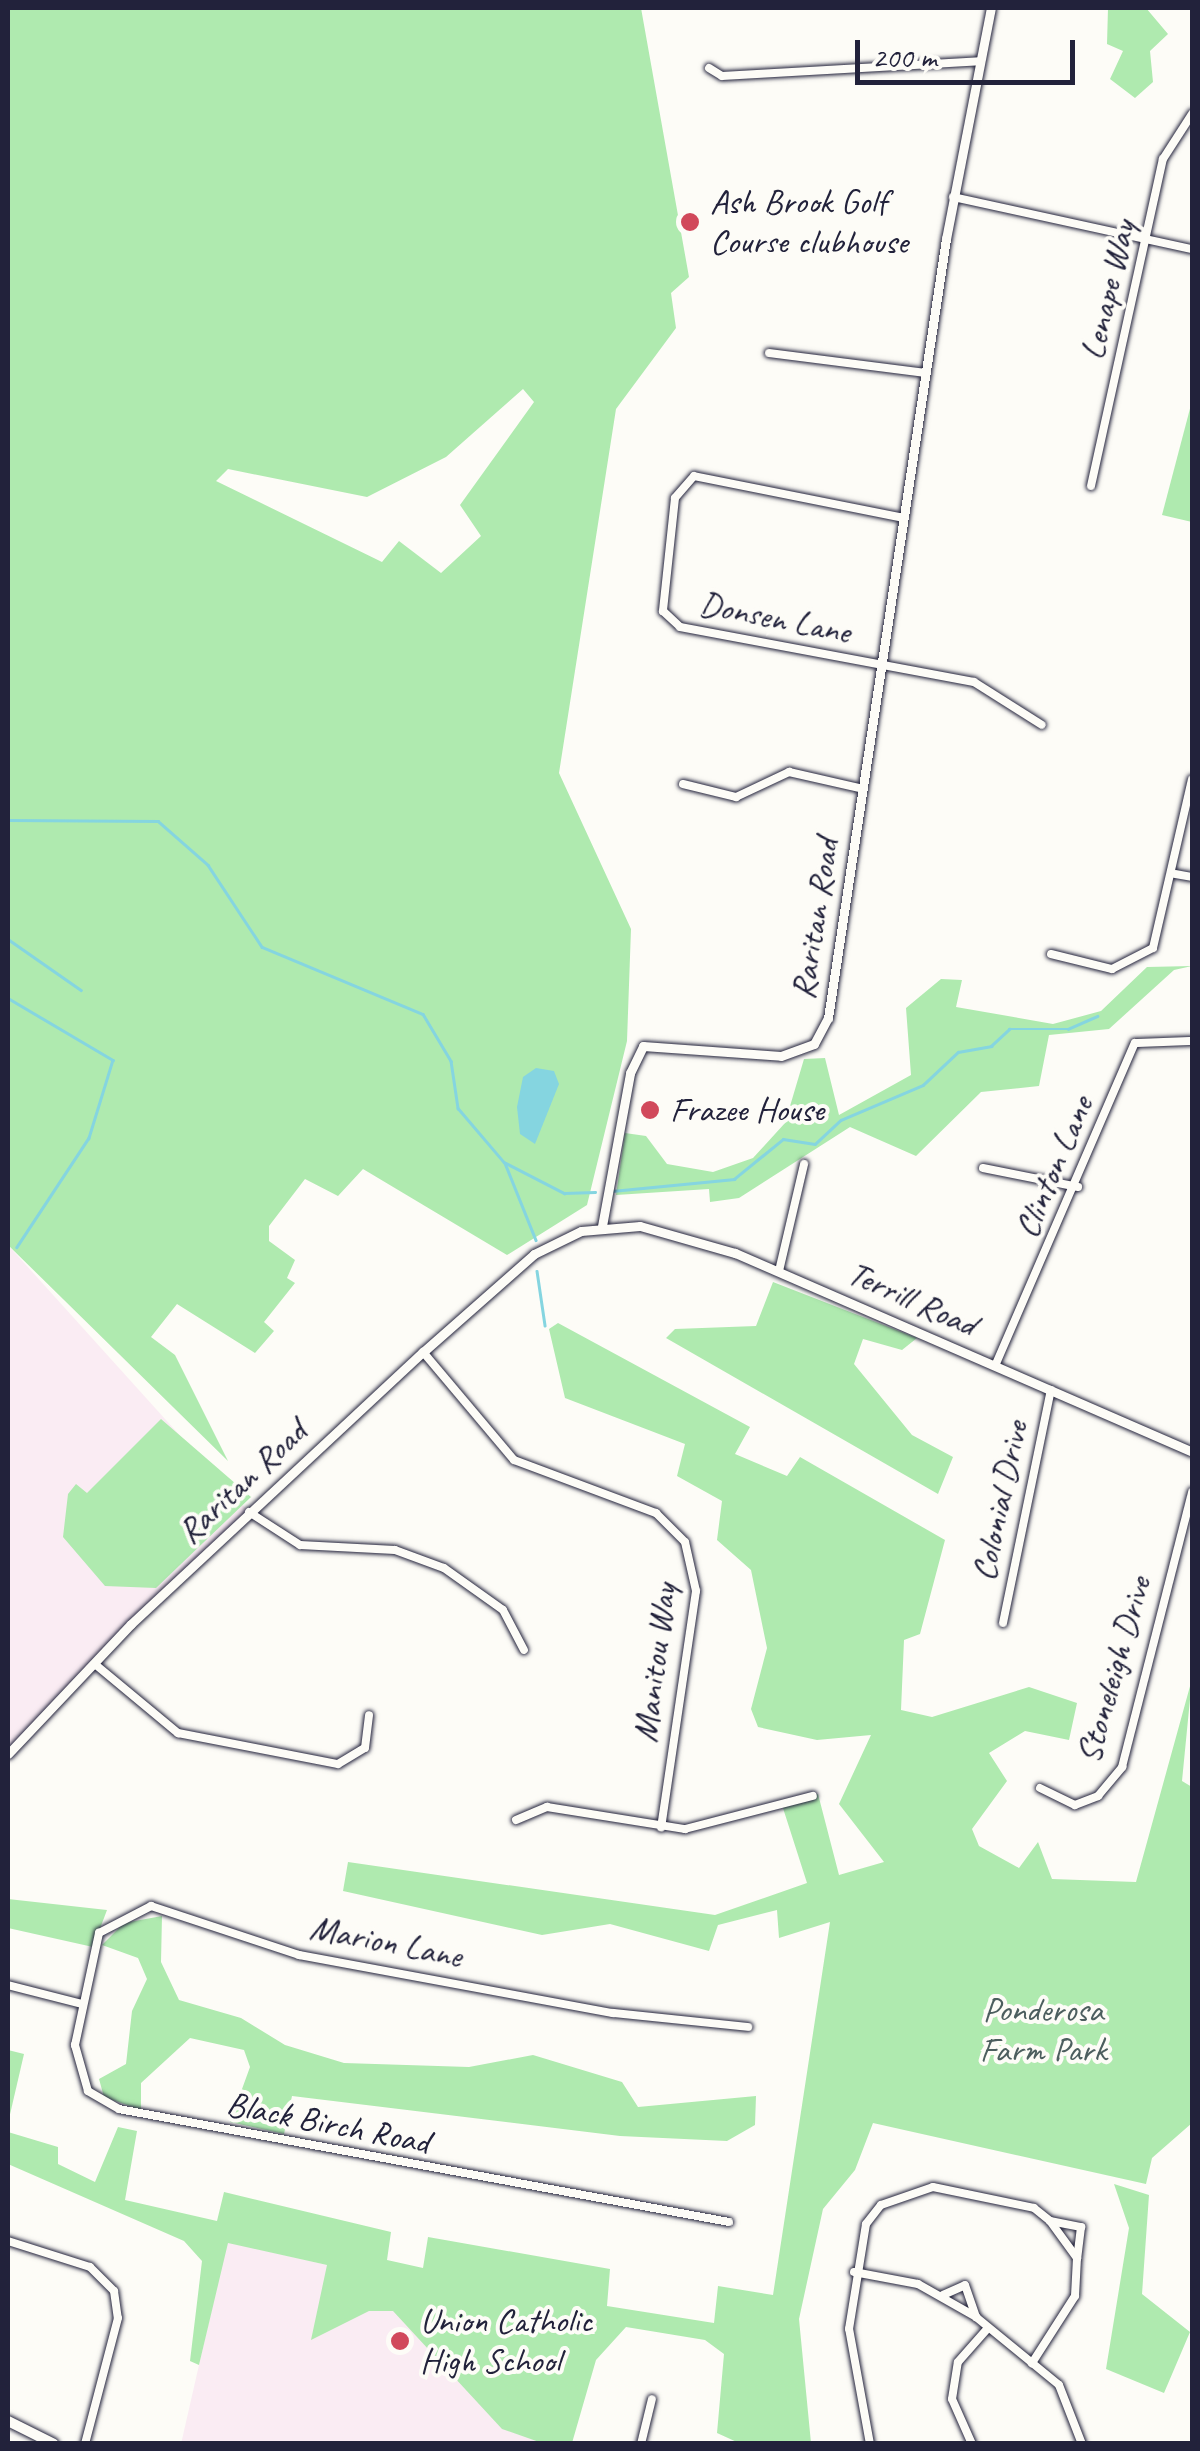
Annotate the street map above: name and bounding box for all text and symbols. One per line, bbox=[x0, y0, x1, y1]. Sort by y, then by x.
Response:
scale bar bbox=[860, 20, 1080, 82]
text: 200 m bbox=[872, 38, 937, 76]
place label: Ash Brook Golf Course clubhouse bbox=[710, 181, 908, 263]
marker: Ash Brook Golf Course clubhouse bbox=[679, 211, 701, 233]
street label: Lenape Way bbox=[1072, 217, 1144, 363]
street label: Donsen Lane bbox=[696, 583, 854, 653]
street label: Raritan Road bbox=[782, 836, 848, 1002]
place label: Frazee House bbox=[670, 1089, 824, 1131]
street label: Clinton Lane bbox=[1005, 1090, 1103, 1244]
marker: Frazee House bbox=[639, 1099, 661, 1121]
street label: Terrill Road bbox=[842, 1252, 982, 1346]
street label: Raritan Road bbox=[169, 1412, 315, 1552]
street label: Colonial Drive bbox=[963, 1417, 1037, 1585]
street label: Stoneleigh Drive bbox=[1067, 1572, 1161, 1768]
street label: Manitou Way bbox=[624, 1581, 686, 1745]
street label: Marion Lane bbox=[307, 1907, 465, 1977]
park label: Ponderosa Farm Park bbox=[979, 1989, 1107, 2071]
street label: Black Birch Road bbox=[223, 2083, 433, 2163]
place label: Union Catholic High School bbox=[420, 2300, 592, 2382]
marker: Union Catholic High School bbox=[389, 2330, 411, 2352]

